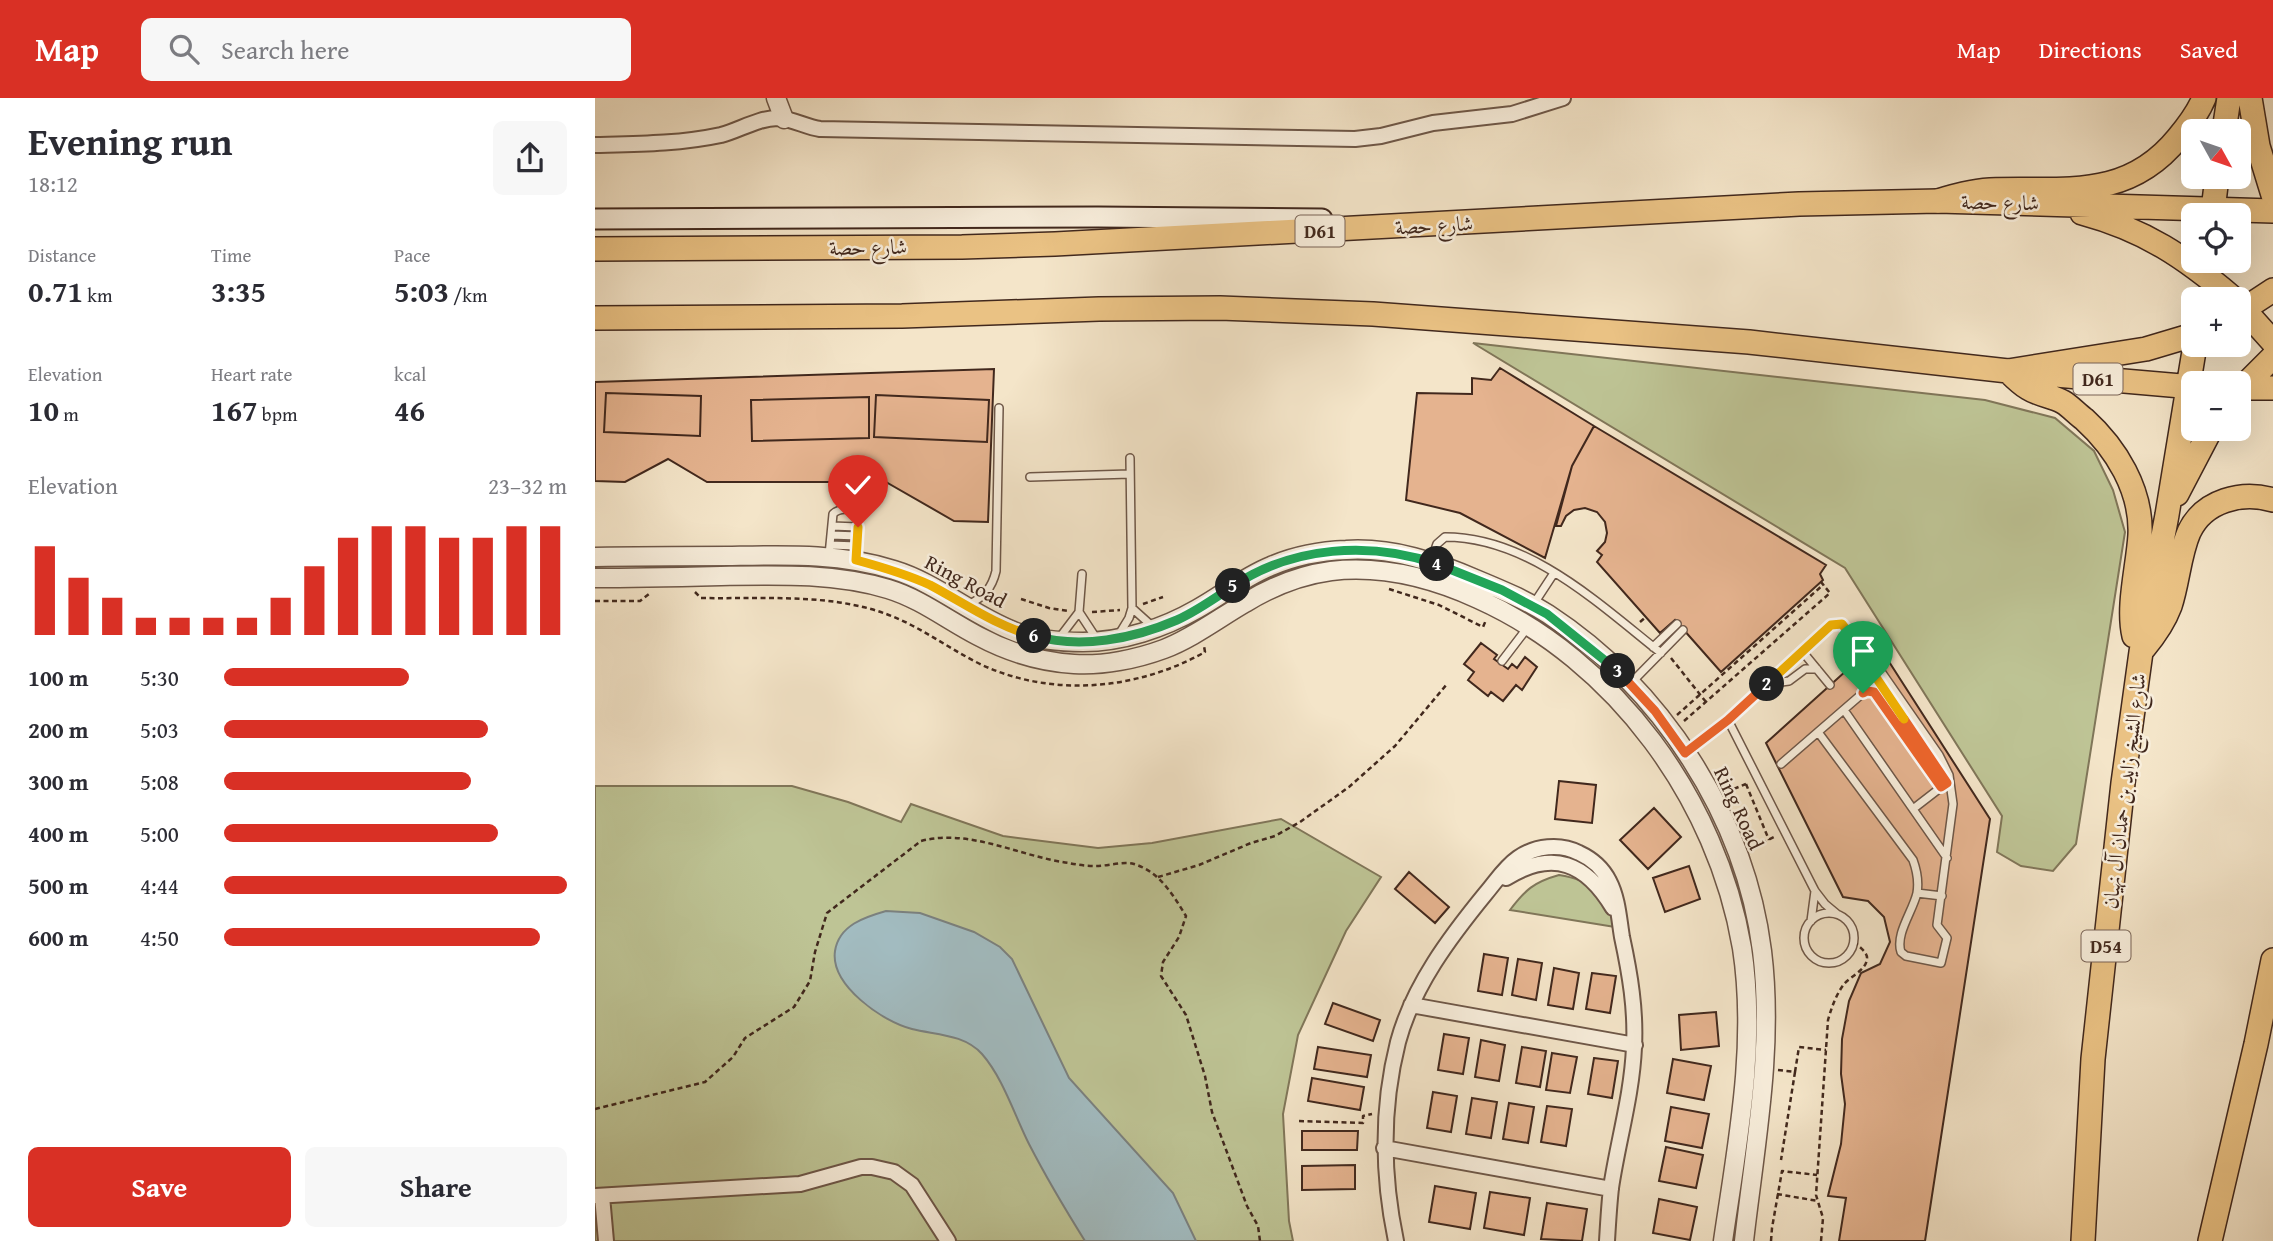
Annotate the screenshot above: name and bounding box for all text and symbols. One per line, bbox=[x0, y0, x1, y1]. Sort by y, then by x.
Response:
search box bbox=[141, 18, 631, 81]
text: Map bbox=[35, 25, 99, 73]
icon: search bbox=[165, 30, 203, 68]
text: Search here bbox=[221, 30, 349, 69]
text: Map bbox=[1957, 32, 2001, 67]
text: Directions bbox=[2039, 32, 2142, 67]
text: Saved bbox=[2180, 32, 2238, 67]
text: Evening run bbox=[28, 113, 232, 169]
north arrow bbox=[2181, 119, 2251, 189]
map controls bbox=[2181, 119, 2251, 441]
button: share bbox=[493, 121, 567, 195]
text: 18:12 bbox=[28, 167, 78, 200]
street label: شارع حصة bbox=[1961, 186, 2039, 221]
button: locate bbox=[2181, 203, 2251, 273]
street label: شارع حصة bbox=[1394, 207, 1474, 246]
road number: D61 bbox=[1295, 216, 1345, 246]
street label: شارع حصة bbox=[829, 231, 907, 266]
text: Distance bbox=[28, 241, 96, 269]
text: Time bbox=[211, 241, 251, 269]
text: Pace bbox=[394, 241, 431, 269]
text: 0.71 bbox=[28, 269, 83, 313]
text: 3:35 bbox=[211, 269, 266, 313]
text: 5:03 bbox=[394, 269, 449, 313]
text: km bbox=[83, 281, 112, 309]
text: /km bbox=[449, 281, 487, 309]
button: + bbox=[2181, 287, 2251, 357]
text: Elevation bbox=[28, 360, 102, 388]
text: Heart rate bbox=[211, 360, 292, 388]
text: kcal bbox=[394, 360, 426, 388]
road number: D61 bbox=[2073, 364, 2123, 394]
button: − bbox=[2181, 371, 2251, 441]
text: 10 bbox=[28, 388, 59, 432]
text: 167 bbox=[211, 388, 258, 432]
text: 46 bbox=[394, 388, 425, 432]
text: m bbox=[59, 400, 79, 428]
text: bpm bbox=[258, 400, 297, 428]
pin bbox=[828, 455, 888, 527]
icon: check bbox=[839, 466, 877, 504]
text: Elevation bbox=[28, 469, 118, 502]
text: 23–32 m bbox=[488, 469, 567, 502]
street label: Ring Road bbox=[920, 546, 1013, 616]
pin: 4 bbox=[1419, 546, 1455, 582]
text: 4 bbox=[1432, 549, 1441, 577]
pin: 5 bbox=[1215, 568, 1251, 603]
text: 5 bbox=[1228, 571, 1237, 599]
pin: 6 bbox=[1017, 618, 1052, 654]
text: 6 bbox=[1029, 621, 1038, 649]
pin bbox=[1833, 621, 1893, 693]
icon: arrive bbox=[1844, 632, 1882, 670]
pin: 3 bbox=[1601, 654, 1635, 688]
text: 3 bbox=[1613, 656, 1622, 684]
text: 100 m bbox=[28, 661, 89, 694]
text: 5:30 bbox=[140, 661, 179, 694]
pin: 2 bbox=[1749, 666, 1785, 702]
text: 2 bbox=[1762, 669, 1771, 697]
street label: شارع الشيخ زايد بن حمدان آل نهيان bbox=[2094, 671, 2158, 911]
text: 200 m bbox=[28, 713, 89, 746]
text: 5:03 bbox=[140, 713, 179, 746]
street label: Ring Road bbox=[1706, 761, 1772, 855]
text: 300 m bbox=[28, 765, 89, 798]
text: 5:08 bbox=[140, 765, 179, 798]
text: 400 m bbox=[28, 817, 89, 850]
text: 5:00 bbox=[140, 817, 179, 850]
text: 500 m bbox=[28, 869, 89, 902]
text: 4:44 bbox=[140, 869, 179, 902]
text: 600 m bbox=[28, 921, 89, 954]
text: 4:50 bbox=[140, 921, 179, 954]
road number: D54 bbox=[2081, 930, 2131, 961]
button: Save bbox=[28, 1147, 291, 1227]
button: Share bbox=[305, 1147, 567, 1227]

